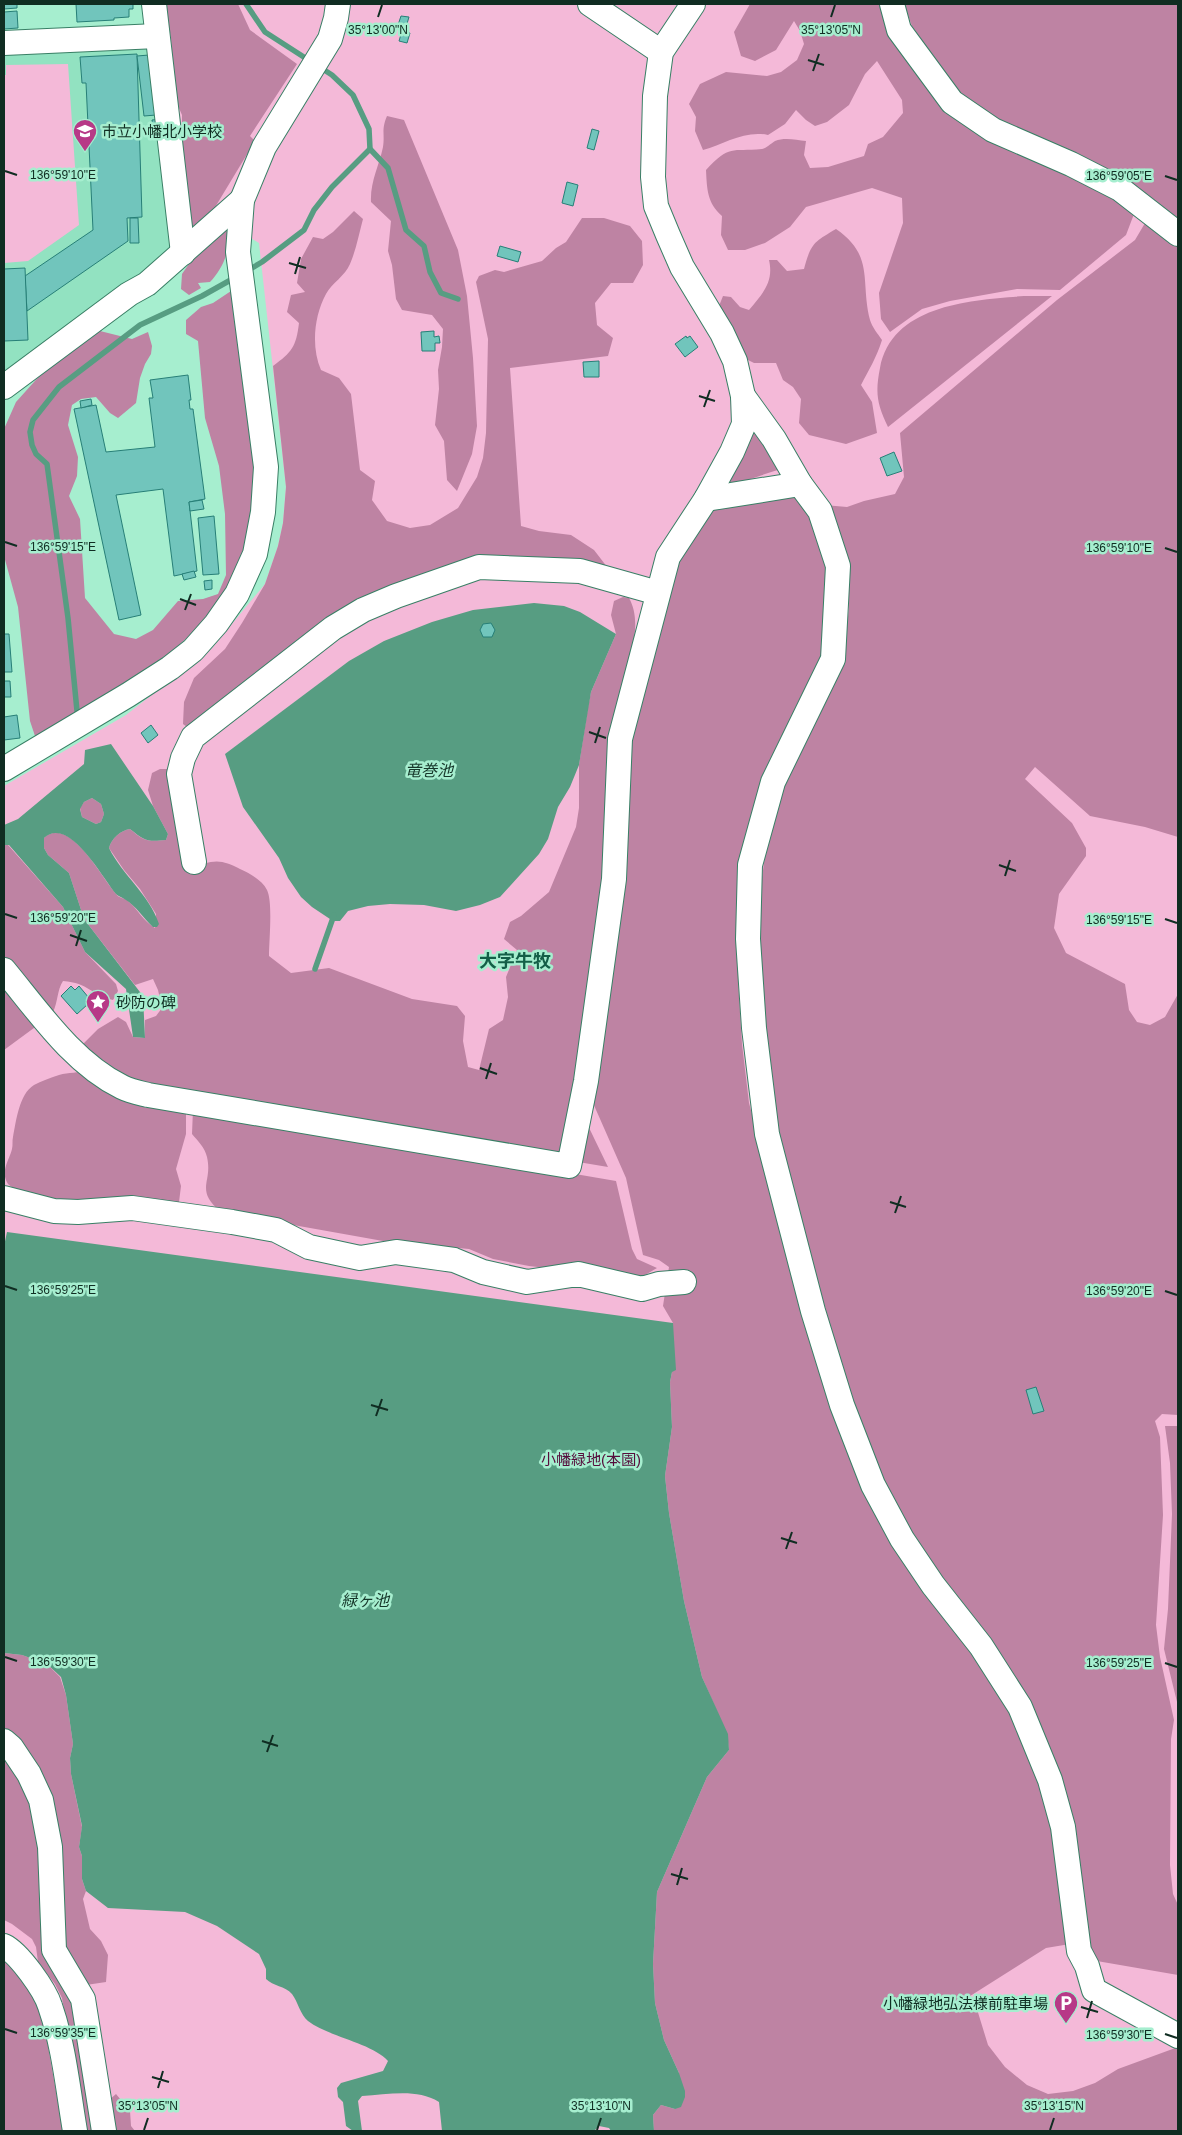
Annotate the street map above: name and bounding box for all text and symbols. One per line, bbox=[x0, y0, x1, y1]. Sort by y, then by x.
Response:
text: 35°13'00"N bbox=[348, 23, 408, 37]
text: 35°13'05"N bbox=[801, 23, 861, 37]
school or university icon: 市立小幡北小学校 bbox=[72, 118, 98, 152]
place label: 市立小幡北小学校 bbox=[102, 123, 222, 140]
text: 136°59'10"E bbox=[30, 168, 96, 182]
text: 136°59'05"E bbox=[1086, 169, 1152, 183]
text: 136°59'15"E bbox=[30, 540, 96, 554]
text: 136°59'10"E bbox=[1086, 541, 1152, 555]
water label: 竜巻池 bbox=[405, 762, 455, 779]
text: 136°59'20"E bbox=[30, 911, 96, 925]
text: 136°59'15"E bbox=[1086, 913, 1152, 927]
district label: 大字牛牧 bbox=[479, 951, 551, 971]
place icon: 砂防の碑 bbox=[85, 989, 111, 1023]
place label: 砂防の碑 bbox=[116, 994, 176, 1011]
text: 136°59'25"E bbox=[30, 1283, 96, 1297]
text: 136°59'20"E bbox=[1086, 1284, 1152, 1298]
park label: 小幡緑地(本園) bbox=[541, 1451, 641, 1468]
water label: 緑ヶ池 bbox=[341, 1592, 391, 1609]
text: 136°59'30"E bbox=[30, 1655, 96, 1669]
text: 136°59'25"E bbox=[1086, 1656, 1152, 1670]
parking icon: 小幡緑地弘法様前駐車場 bbox=[1053, 1990, 1079, 2024]
place label: 小幡緑地弘法様前駐車場 bbox=[883, 1995, 1048, 2012]
text: 136°59'35"E bbox=[30, 2026, 96, 2040]
text: 136°59'30"E bbox=[1086, 2028, 1152, 2042]
text: 35°13'05"N bbox=[118, 2099, 178, 2113]
text: 35°13'10"N bbox=[571, 2099, 631, 2113]
text: 35°13'15"N bbox=[1024, 2099, 1084, 2113]

